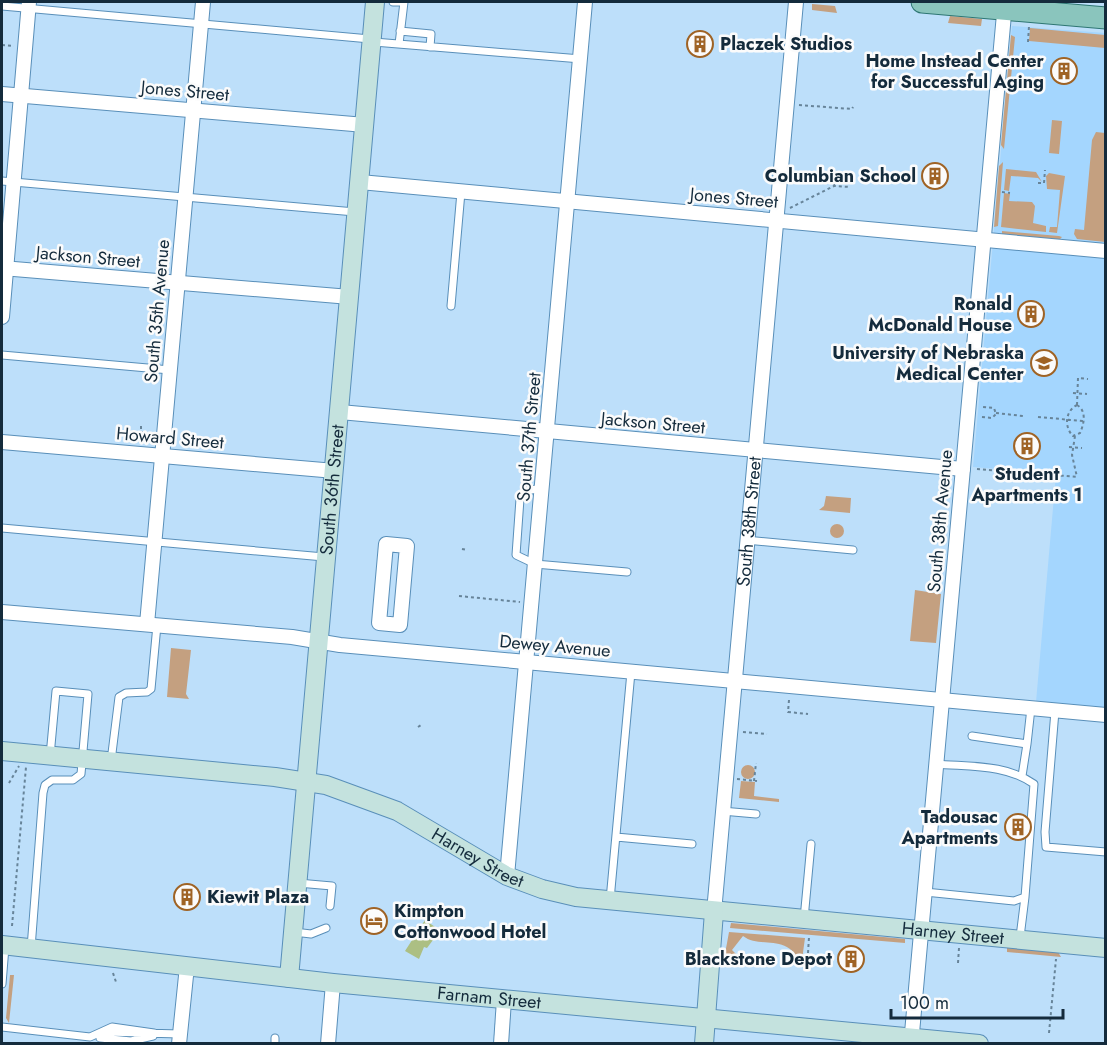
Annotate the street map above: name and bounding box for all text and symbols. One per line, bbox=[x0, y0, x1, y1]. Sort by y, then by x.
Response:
building icon: Placzek Studios bbox=[685, 29, 715, 59]
place label: Placzek Studios bbox=[720, 31, 852, 57]
place label: Home Instead Center for Successful Aging bbox=[865, 48, 1045, 95]
building icon: Home Instead Center for Successful Aging bbox=[1049, 56, 1079, 86]
street label: Jones Street bbox=[138, 74, 231, 108]
building icon: Columbian School bbox=[920, 161, 950, 191]
place label: Columbian School bbox=[765, 163, 916, 189]
street label: Jones Street bbox=[687, 181, 780, 215]
street label: South 35th Avenue bbox=[138, 238, 176, 384]
street label: Jackson Street bbox=[33, 239, 142, 275]
place label: Ronald McDonald House bbox=[868, 291, 1012, 338]
building icon: Ronald McDonald House bbox=[1016, 299, 1046, 329]
place label: University of Nebraska Medical Center bbox=[832, 340, 1025, 387]
school or university icon: University of Nebraska Medical Center bbox=[1029, 348, 1059, 378]
street label: South 37th Street bbox=[510, 371, 548, 503]
street label: Jackson Street bbox=[598, 405, 707, 441]
street label: Howard Street bbox=[115, 420, 226, 456]
street label: South 36th Street bbox=[313, 423, 351, 556]
building icon: Student Apartments 1 bbox=[1012, 431, 1042, 461]
street label: South 38th Avenue bbox=[921, 449, 959, 593]
street label: South 38th Street bbox=[730, 455, 768, 588]
place label: Student Apartments 1 bbox=[970, 461, 1083, 508]
street label: Dewey Avenue bbox=[498, 628, 612, 664]
place label: Tadousac Apartments bbox=[900, 804, 998, 851]
building icon: Tadousac Apartments bbox=[1003, 812, 1033, 842]
street label: Harney Street bbox=[427, 821, 528, 894]
building icon: Kiewit Plaza bbox=[172, 882, 202, 912]
place label: Kiewit Plaza bbox=[207, 884, 309, 910]
place label: Kimpton Cottonwood Hotel bbox=[394, 898, 546, 945]
hotel icon: Kimpton Cottonwood Hotel bbox=[359, 906, 389, 936]
street label: Harney Street bbox=[900, 915, 1006, 951]
building icon: Blackstone Depot bbox=[836, 944, 866, 974]
place label: Blackstone Depot bbox=[685, 946, 832, 972]
street label: Farnam Street bbox=[436, 980, 543, 1016]
scale bar bbox=[891, 982, 1064, 1020]
text: 100 m bbox=[900, 990, 949, 1016]

